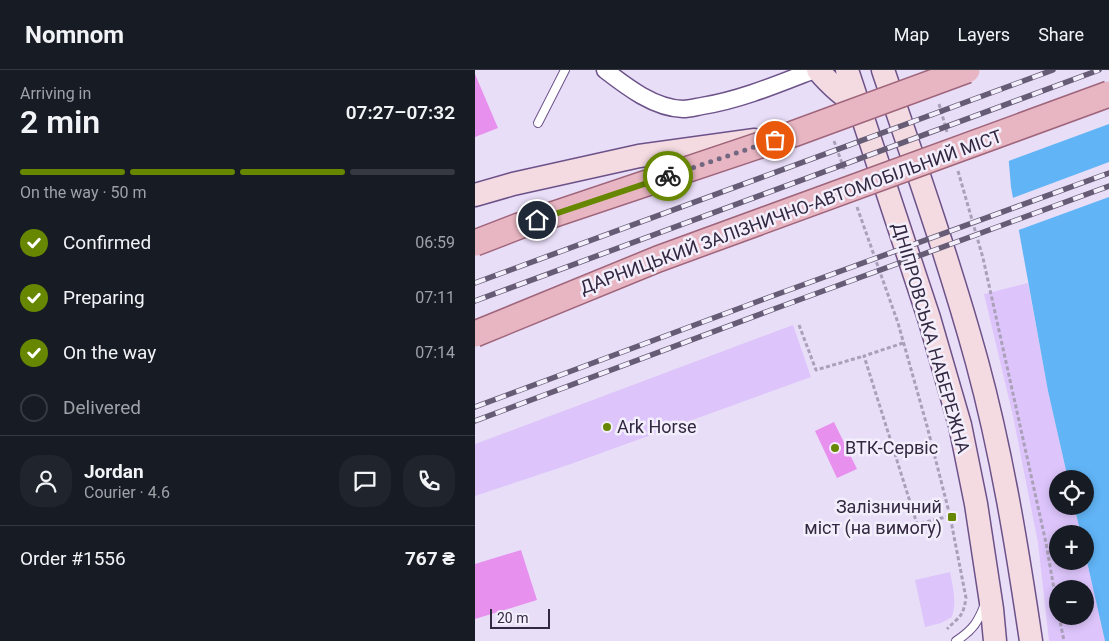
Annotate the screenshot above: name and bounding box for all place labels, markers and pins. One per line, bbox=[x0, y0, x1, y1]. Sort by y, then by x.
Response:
pin bbox=[754, 119, 796, 161]
pin bbox=[516, 199, 558, 241]
place label: Ark Horse bbox=[617, 416, 696, 437]
marker: Ark Horse bbox=[601, 421, 613, 433]
place label: ВТК-Сервіс bbox=[845, 437, 938, 458]
marker: ВТК-Сервіс bbox=[829, 442, 841, 454]
place label: Залізничний міст (на вимогу) bbox=[804, 496, 942, 539]
marker: Залізничний міст (на вимогу) bbox=[946, 511, 958, 523]

